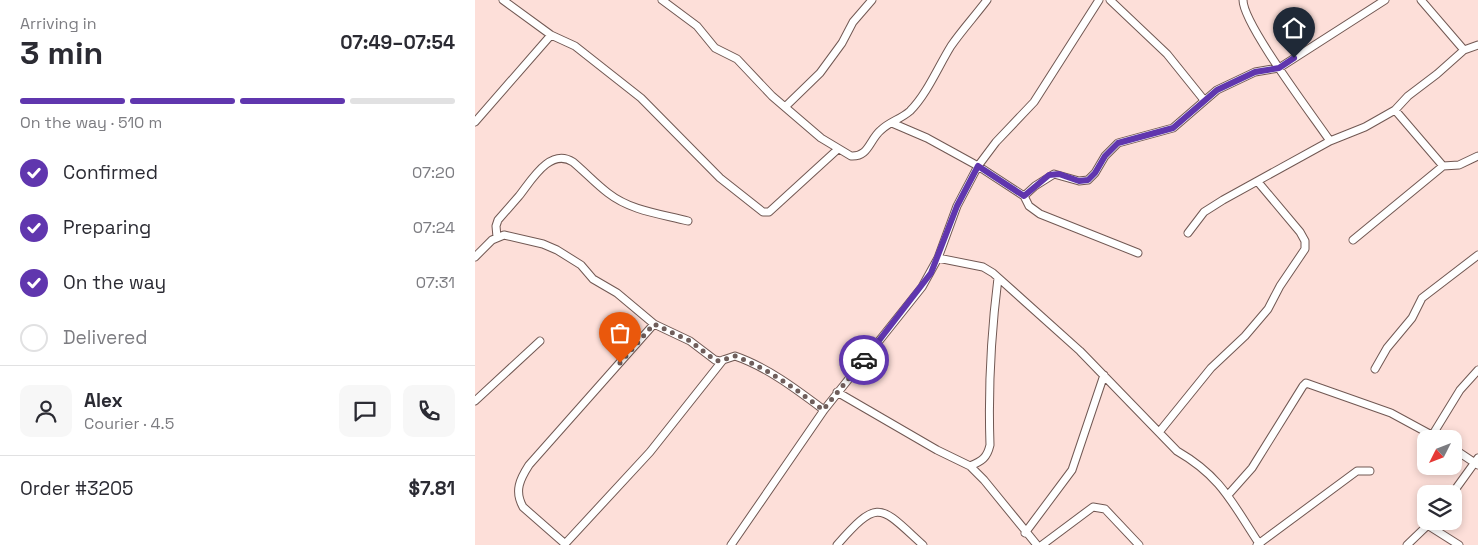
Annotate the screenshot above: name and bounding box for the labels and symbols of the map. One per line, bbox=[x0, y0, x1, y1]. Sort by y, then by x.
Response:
pin bbox=[1273, 7, 1315, 58]
pin bbox=[599, 312, 641, 363]
courier bbox=[839, 335, 889, 385]
north arrow bbox=[1417, 430, 1463, 475]

